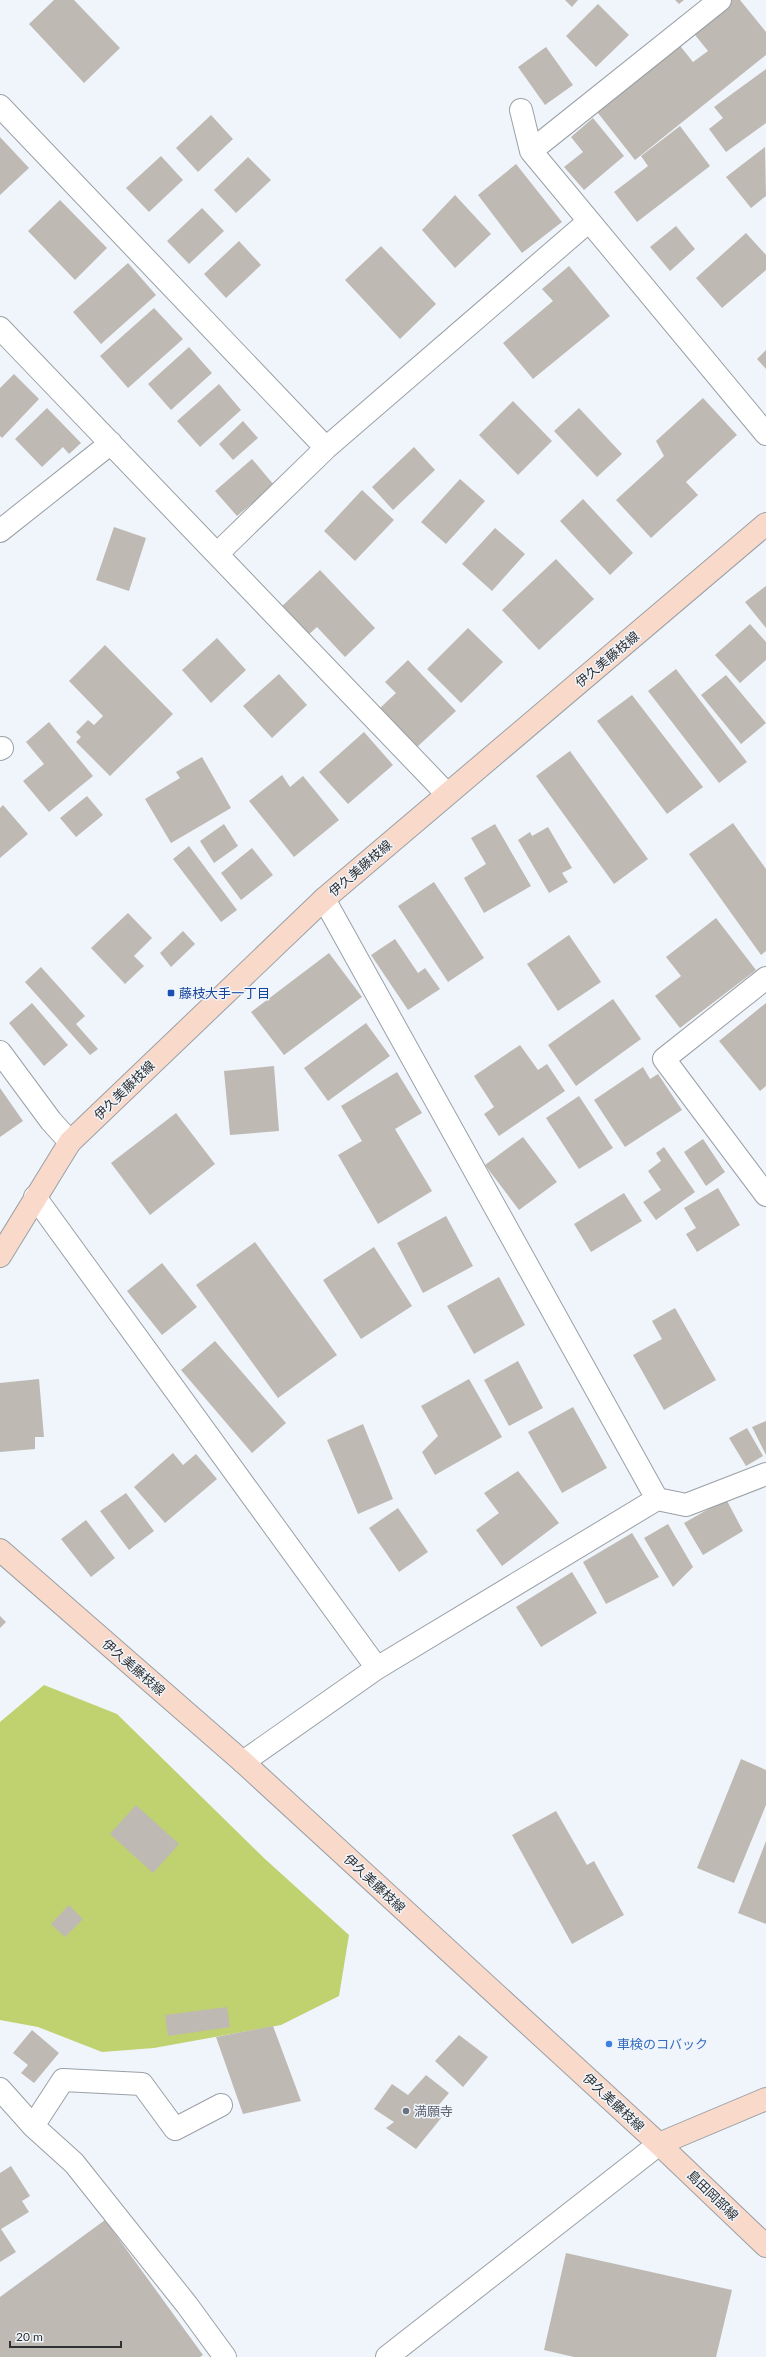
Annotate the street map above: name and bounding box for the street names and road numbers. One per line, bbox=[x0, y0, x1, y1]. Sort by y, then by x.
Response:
street label: 伊久美藤枝線 bbox=[572, 628, 642, 690]
street label: 伊久美藤枝線 bbox=[325, 836, 395, 900]
street label: 伊久美藤枝線 bbox=[90, 1057, 158, 1123]
street label: 伊久美藤枝線 bbox=[99, 1635, 169, 1699]
street label: 伊久美藤枝線 bbox=[341, 1851, 409, 1915]
street label: 伊久美藤枝線 bbox=[580, 2070, 648, 2134]
street label: 島田岡部線 bbox=[684, 2167, 742, 2223]

